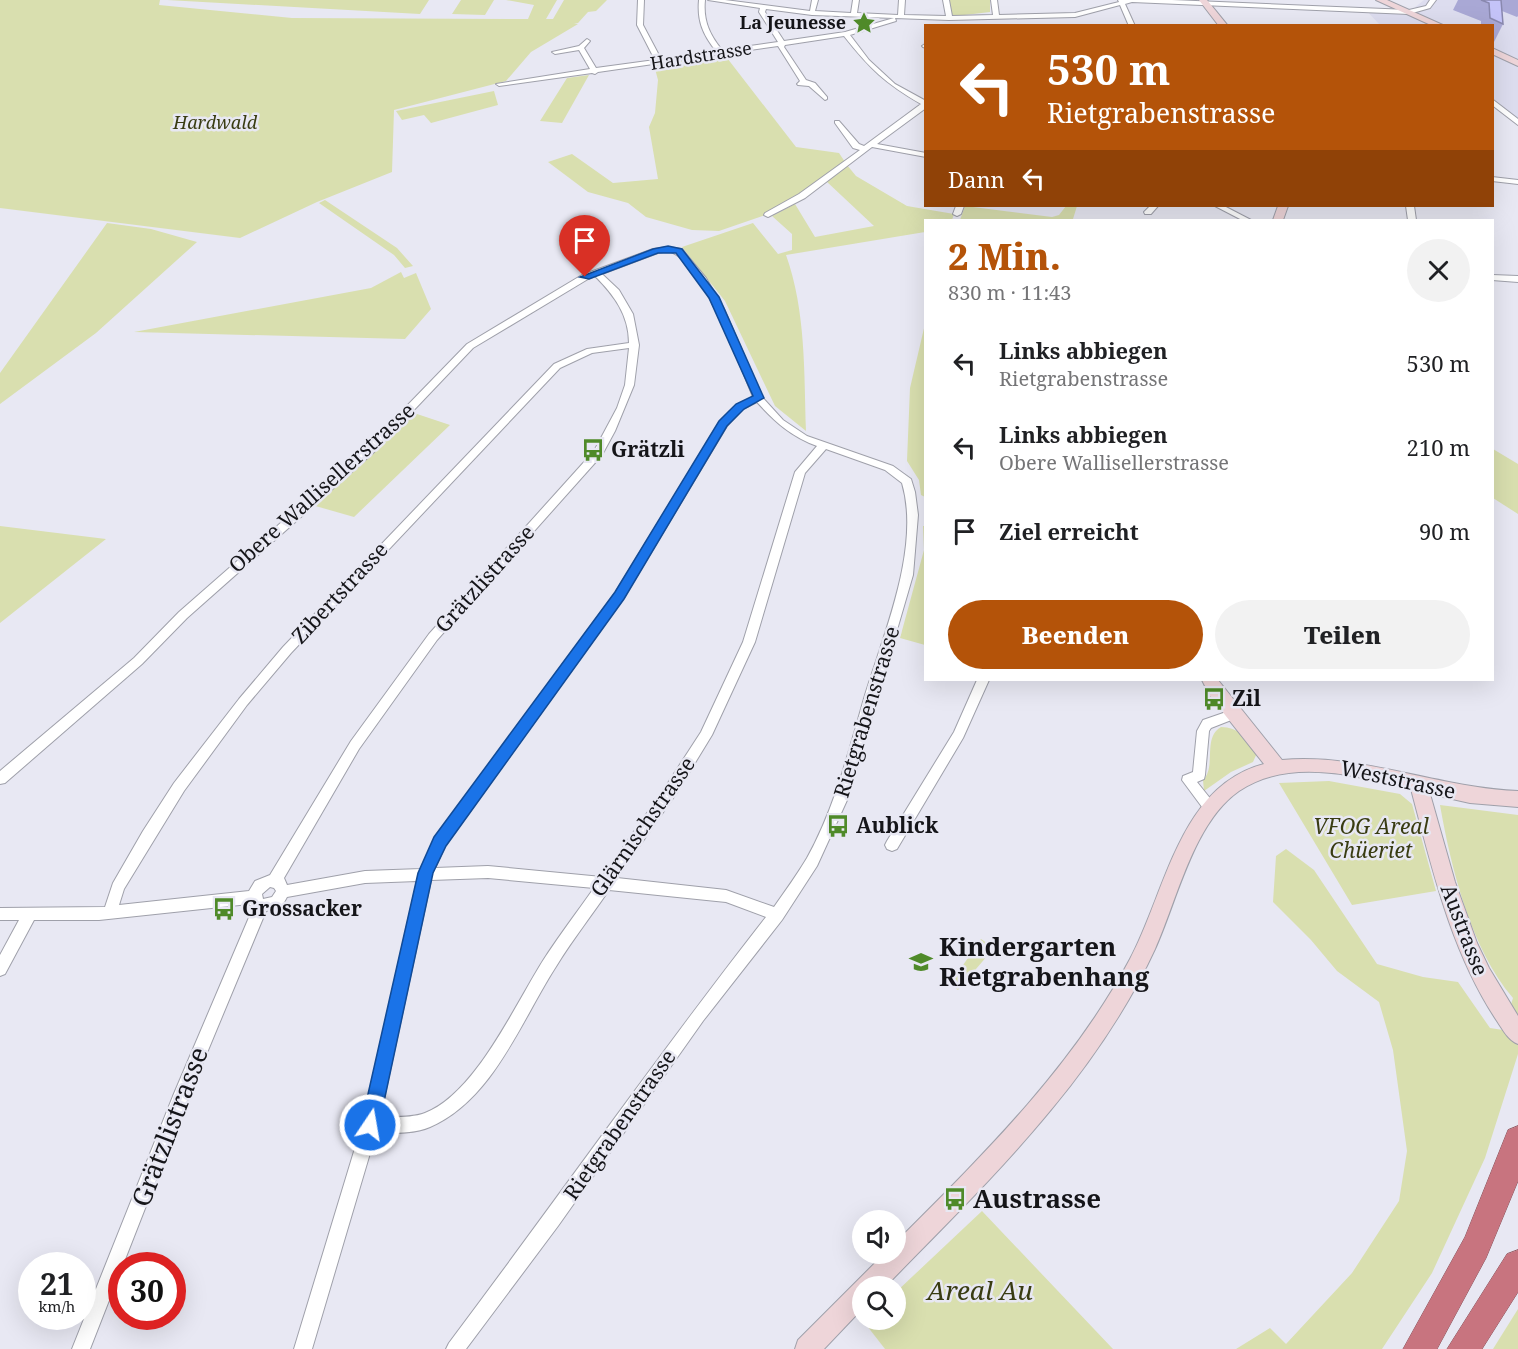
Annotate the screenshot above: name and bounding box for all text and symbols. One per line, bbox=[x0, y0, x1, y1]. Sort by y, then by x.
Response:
place label: La Jeunesse bbox=[739, 10, 846, 34]
place icon: La Jeunesse bbox=[851, 10, 877, 36]
street label: Hardstrasse bbox=[648, 35, 753, 75]
text: 530 m bbox=[1047, 40, 1171, 97]
icon: left bbox=[948, 48, 1026, 126]
text: Rietgrabenstrasse bbox=[1047, 94, 1276, 131]
park label: Hardwald bbox=[172, 110, 258, 134]
icon: left bbox=[1017, 162, 1050, 195]
text: Dann bbox=[948, 164, 1005, 194]
pin bbox=[559, 215, 610, 277]
icon: arrive bbox=[568, 224, 601, 257]
text: 2 Min. bbox=[948, 232, 1061, 281]
button: close bbox=[1407, 239, 1470, 302]
text: 830 m · 11:43 bbox=[948, 279, 1071, 306]
text: Links abbiegen bbox=[999, 335, 1168, 365]
icon: left bbox=[948, 347, 981, 380]
text: 530 m bbox=[1407, 348, 1470, 378]
text: Rietgrabenstrasse bbox=[999, 365, 1168, 392]
street label: Obere Wallisellerstrasse bbox=[222, 396, 420, 578]
text: Links abbiegen bbox=[999, 419, 1168, 449]
icon: left bbox=[948, 431, 981, 464]
text: 210 m bbox=[1407, 432, 1470, 462]
place label: Grätzli bbox=[611, 435, 685, 463]
bus stop icon: Grätzli bbox=[580, 437, 606, 463]
text: Obere Wallisellerstrasse bbox=[999, 449, 1229, 476]
icon: arrive bbox=[948, 515, 981, 548]
text: Ziel erreicht bbox=[999, 516, 1139, 546]
text: 90 m bbox=[1419, 516, 1470, 546]
street label: Grätzlistrasse bbox=[428, 518, 540, 638]
street label: Zibertstrasse bbox=[285, 536, 393, 649]
button: Beenden bbox=[948, 600, 1203, 669]
button: Teilen bbox=[1215, 600, 1470, 669]
street label: Rietgrabenstrasse bbox=[827, 623, 905, 801]
place label: Zil bbox=[1232, 684, 1261, 712]
bus stop icon: Zil bbox=[1201, 686, 1227, 712]
street label: Glärnischstrasse bbox=[583, 751, 701, 902]
street label: Weststrasse bbox=[1338, 753, 1458, 805]
place label: Aublick bbox=[856, 811, 939, 839]
park label: VFOG Areal Chüeriet bbox=[1313, 812, 1429, 864]
bus stop icon: Aublick bbox=[825, 813, 851, 839]
street label: Austrasse bbox=[1435, 880, 1495, 979]
place label: Grossacker bbox=[242, 894, 362, 922]
bus stop icon: Grossacker bbox=[211, 896, 237, 922]
place label: Kindergarten Rietgrabenhang bbox=[939, 928, 1150, 994]
school or university icon: Kindergarten Rietgrabenhang bbox=[908, 949, 934, 975]
street label: Grätzlistrasse bbox=[122, 1042, 216, 1212]
street label: Rietgrabenstrasse bbox=[557, 1044, 682, 1205]
position arrow bbox=[338, 1093, 402, 1157]
place label: Austrasse bbox=[973, 1180, 1101, 1216]
bus stop icon: Austrasse bbox=[942, 1186, 968, 1212]
map controls bbox=[852, 1210, 906, 1330]
button: sound bbox=[852, 1210, 906, 1264]
speed limit sign: 30 bbox=[108, 1252, 186, 1330]
text: 21 bbox=[40, 1263, 74, 1304]
park label: Areal Au bbox=[925, 1272, 1033, 1308]
button: search bbox=[852, 1276, 906, 1330]
text: km/h bbox=[39, 1296, 75, 1316]

